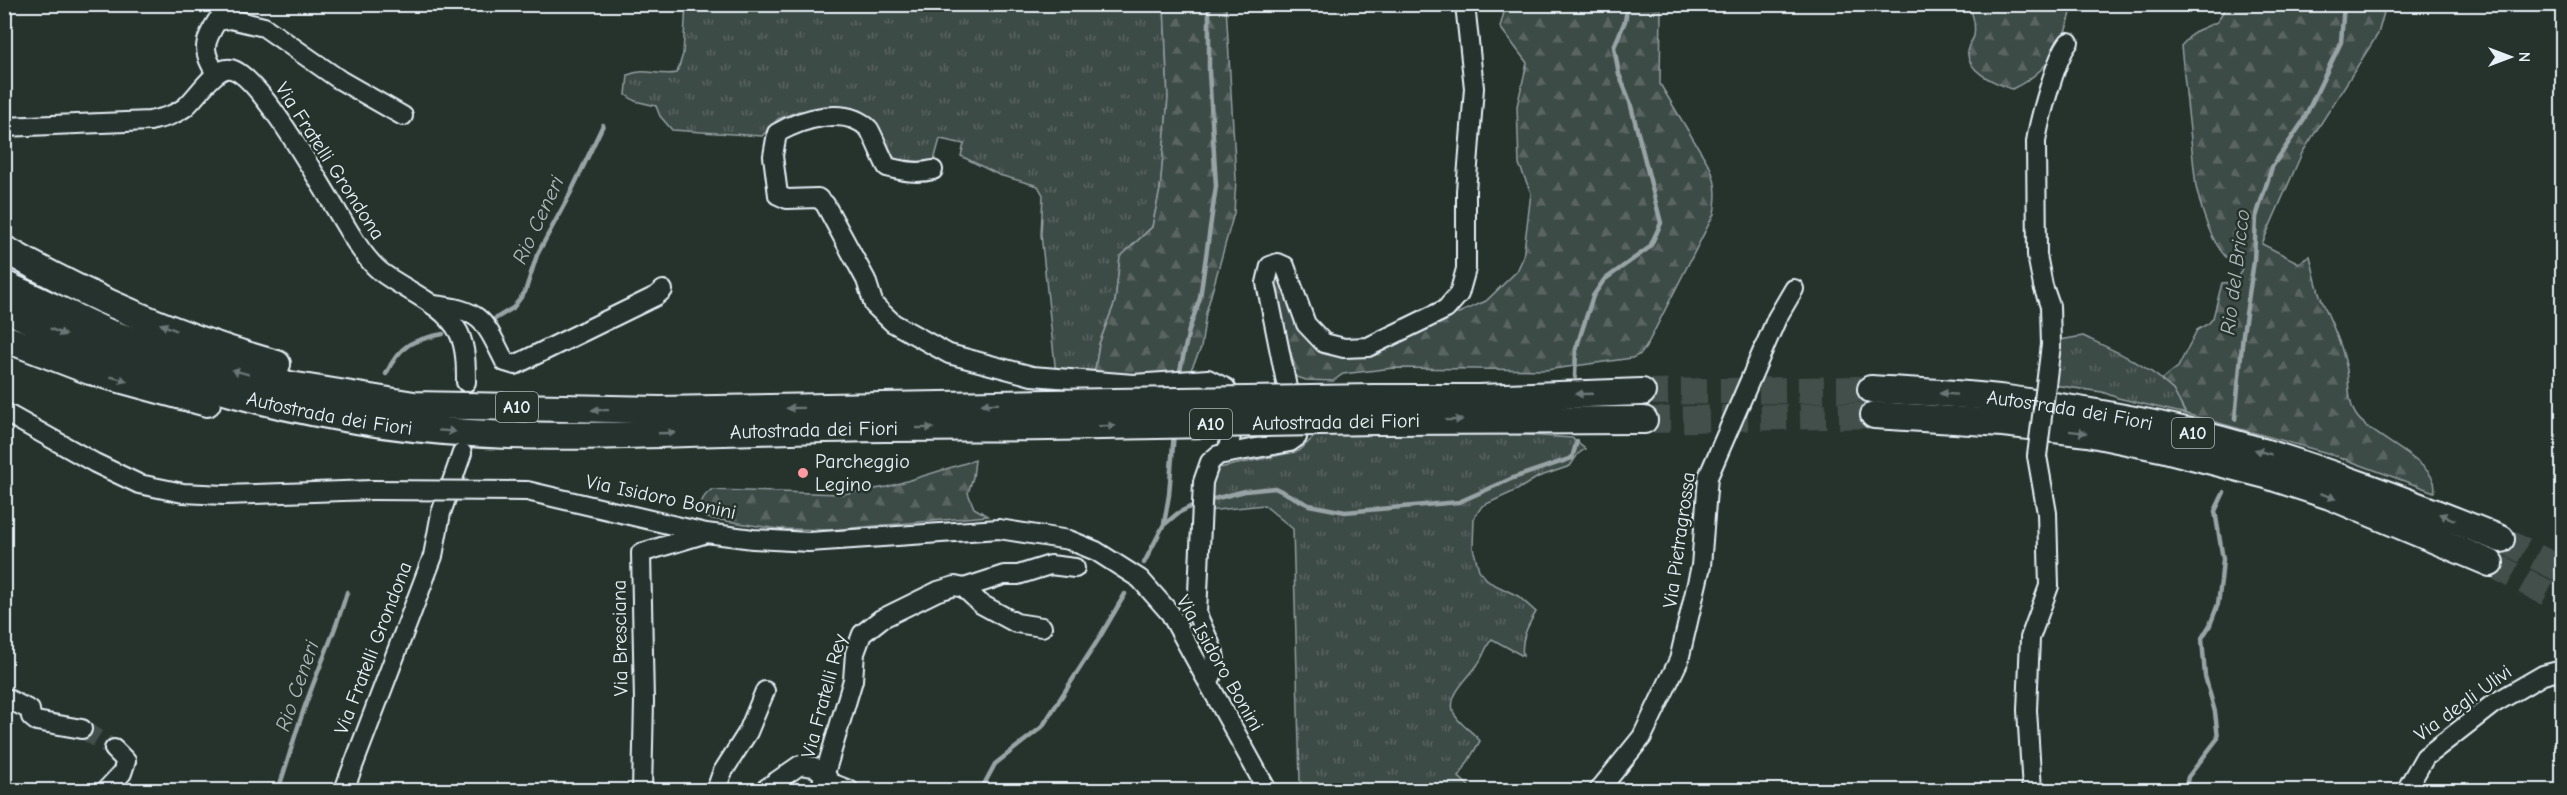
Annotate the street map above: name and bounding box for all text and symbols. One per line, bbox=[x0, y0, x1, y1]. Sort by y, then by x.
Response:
north arrow bbox=[2480, 27, 2540, 87]
text: N bbox=[2515, 52, 2533, 62]
street label: Via Fratelli Grondona bbox=[271, 78, 389, 244]
water label: Rio Ceneri bbox=[507, 172, 569, 268]
water label: Rio del Bricco bbox=[2215, 208, 2255, 336]
one-way arrow bbox=[159, 322, 177, 331]
one-way arrow bbox=[49, 327, 67, 337]
one-way arrow bbox=[231, 367, 250, 377]
one-way arrow bbox=[110, 375, 128, 384]
street label: Autostrada dei Fiori bbox=[1985, 385, 2155, 435]
street label: Autostrada dei Fiori bbox=[244, 386, 414, 439]
one-way arrow bbox=[1574, 390, 1593, 399]
one-way arrow bbox=[1938, 390, 1957, 399]
road number: A10 bbox=[496, 392, 538, 422]
one-way arrow bbox=[981, 399, 1000, 409]
one-way arrow bbox=[786, 403, 805, 413]
one-way arrow bbox=[591, 405, 610, 415]
road number: A10 bbox=[1190, 409, 1232, 439]
street label: Autostrada dei Fiori bbox=[1252, 409, 1420, 435]
one-way arrow bbox=[1445, 415, 1464, 425]
street label: Autostrada dei Fiori bbox=[729, 416, 898, 443]
road number: A10 bbox=[2172, 418, 2214, 448]
one-way arrow bbox=[1097, 421, 1116, 431]
one-way arrow bbox=[916, 423, 935, 433]
one-way arrow bbox=[437, 426, 456, 436]
one-way arrow bbox=[2069, 427, 2088, 437]
one-way arrow bbox=[658, 429, 677, 438]
one-way arrow bbox=[2254, 447, 2272, 456]
place label: Parcheggio Legino bbox=[815, 450, 910, 496]
marker: Parcheggio Legino bbox=[796, 466, 810, 480]
street label: Via Isidoro Bonini bbox=[584, 470, 738, 524]
street label: Via Pietragrossa bbox=[1658, 470, 1700, 610]
one-way arrow bbox=[2319, 491, 2337, 501]
one-way arrow bbox=[2437, 512, 2455, 522]
street label: Via Fratelli Grondona bbox=[329, 558, 417, 738]
street label: Via Bresciana bbox=[607, 580, 633, 696]
street label: Via Isidoro Bonini bbox=[1172, 591, 1268, 735]
street label: Via Fratelli Rey bbox=[796, 631, 852, 761]
water label: Rio Ceneri bbox=[270, 637, 324, 734]
street label: Via degli Ulivi bbox=[2410, 660, 2516, 746]

